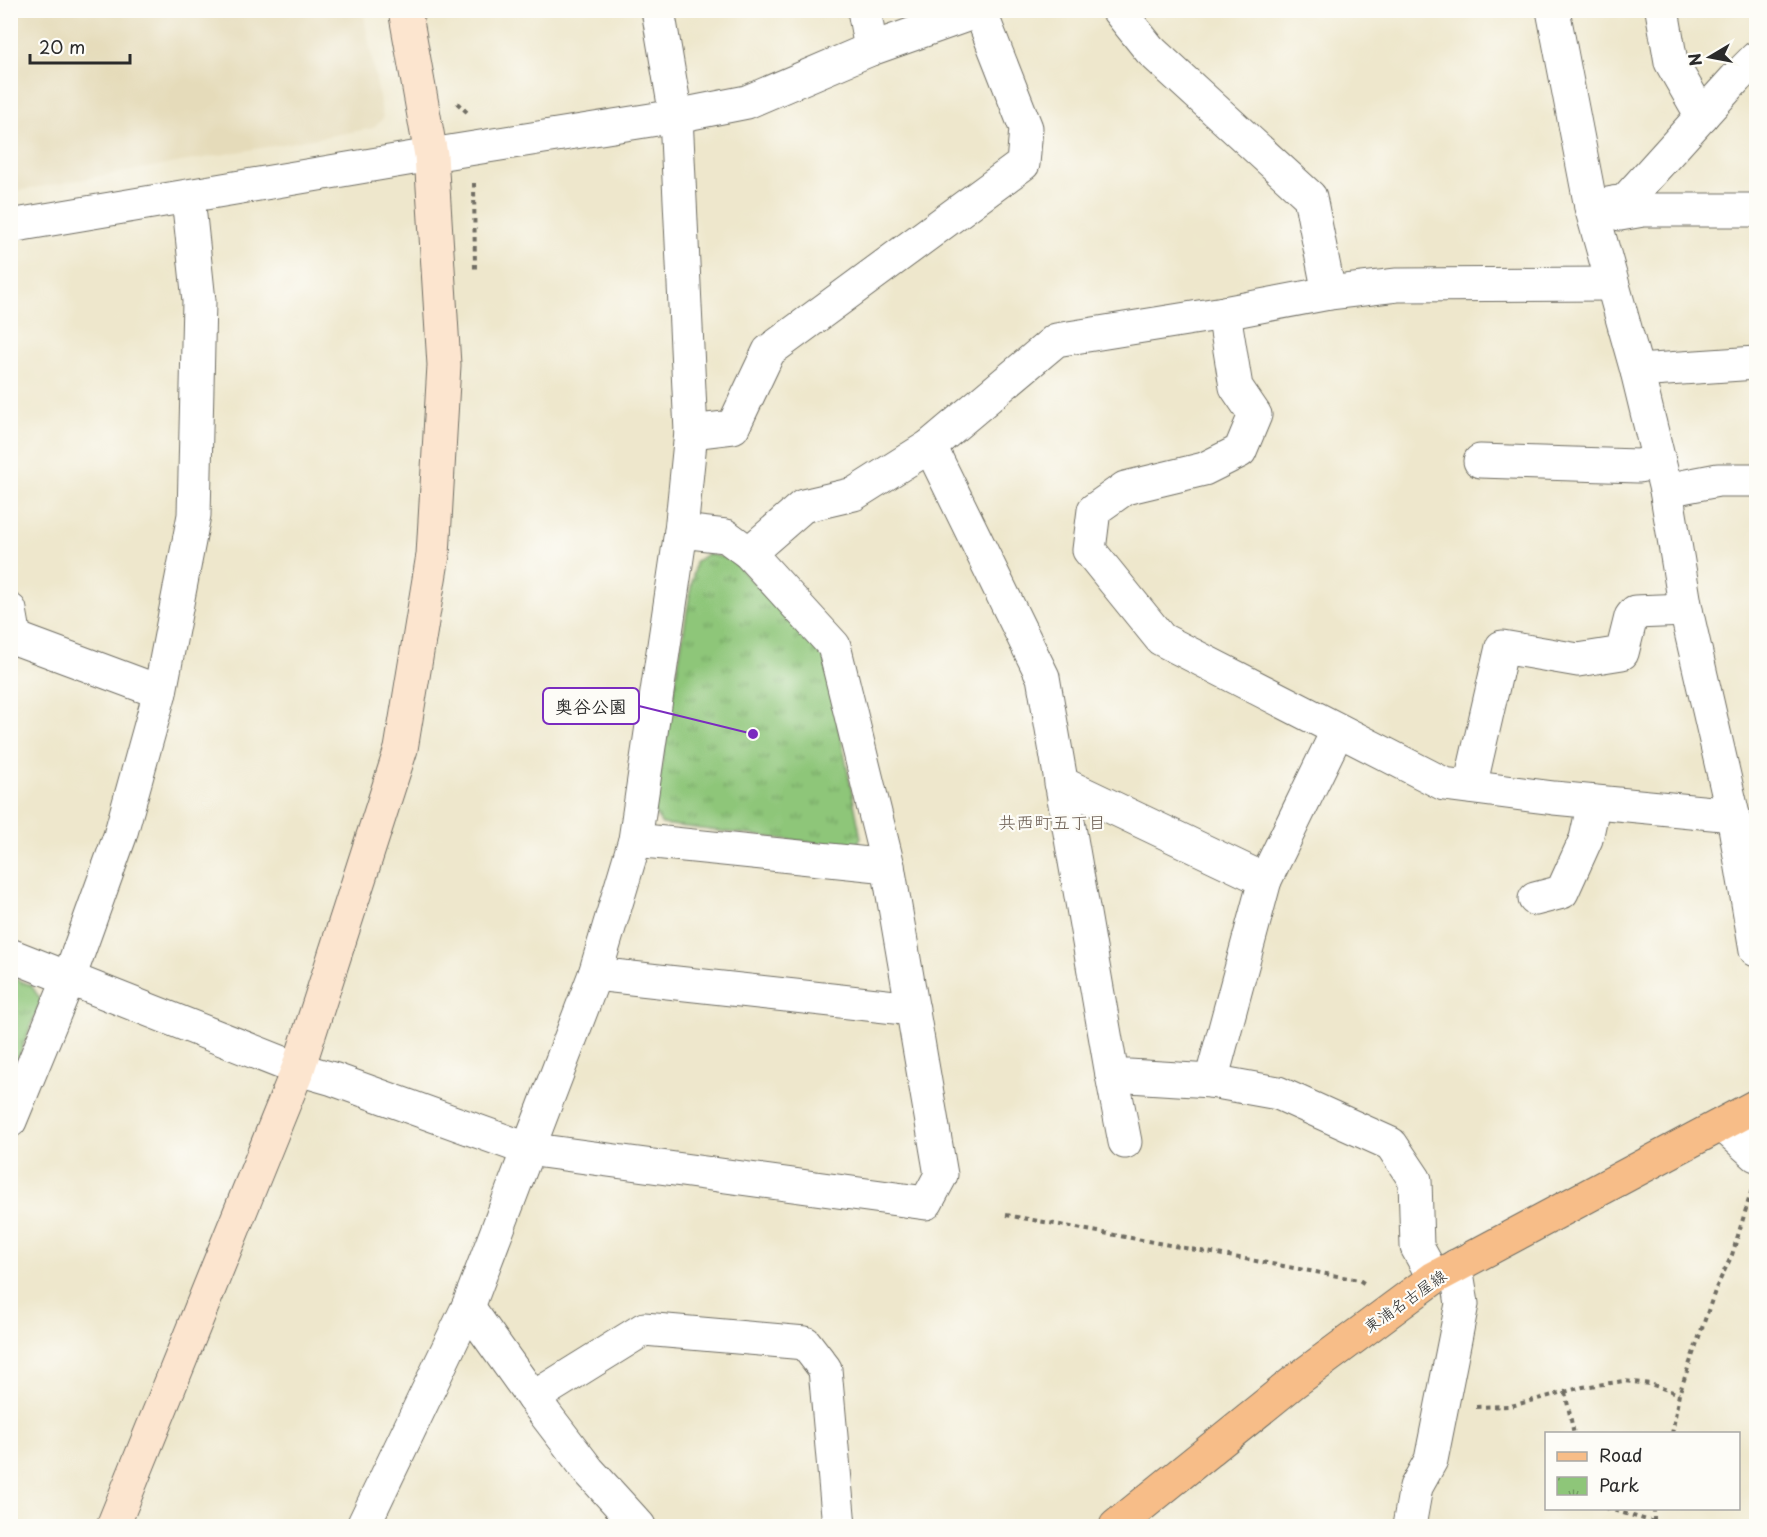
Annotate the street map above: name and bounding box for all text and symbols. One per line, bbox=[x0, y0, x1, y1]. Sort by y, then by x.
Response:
scale bar bbox=[30, 27, 130, 65]
north arrow bbox=[1680, 27, 1740, 87]
text: 20 m bbox=[39, 33, 85, 60]
text: N bbox=[1681, 51, 1707, 68]
callout: 奥谷公園 bbox=[543, 688, 639, 724]
text: 奥谷公園 bbox=[555, 692, 627, 719]
district label: 共西町五丁目 bbox=[998, 808, 1106, 835]
street label: 東浦名古屋線 bbox=[1358, 1263, 1451, 1338]
legend bbox=[1545, 1432, 1740, 1510]
text: Road bbox=[1599, 1441, 1643, 1468]
text: Park bbox=[1599, 1471, 1639, 1498]

